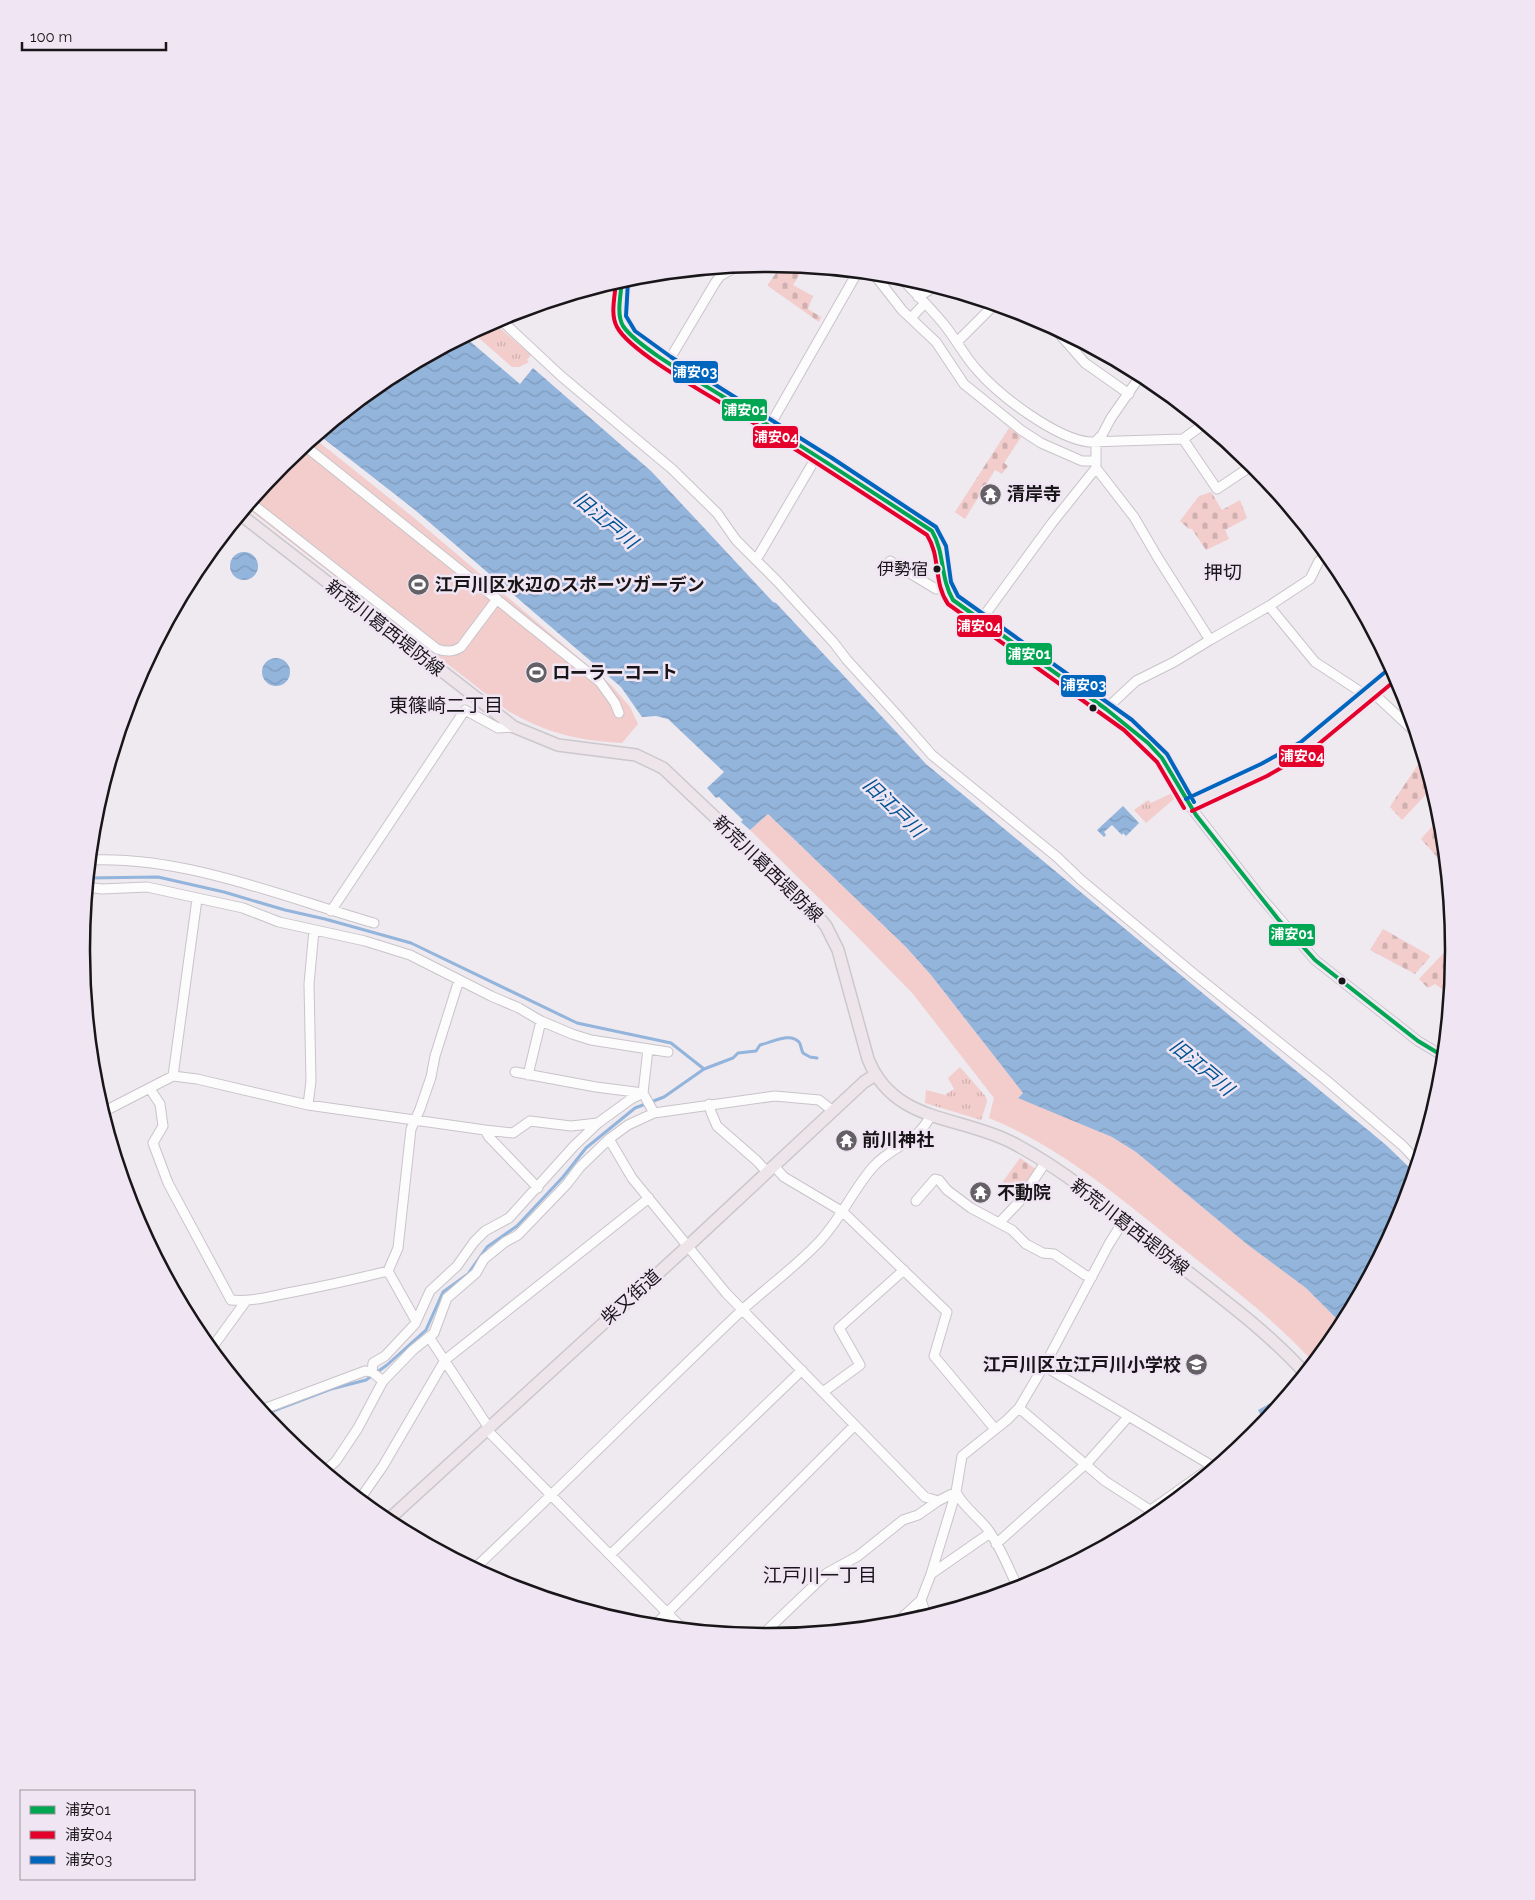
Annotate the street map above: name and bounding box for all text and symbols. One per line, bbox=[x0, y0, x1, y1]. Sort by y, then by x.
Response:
scale bar bbox=[22, 20, 166, 52]
text: 100 m bbox=[30, 28, 72, 46]
line badge: 浦安03 bbox=[672, 360, 719, 384]
text: 浦安03 bbox=[673, 364, 717, 380]
line badge: 浦安01 bbox=[721, 398, 768, 422]
text: 浦安01 bbox=[723, 402, 767, 418]
line badge: 浦安04 bbox=[752, 425, 799, 449]
text: 浦安04 bbox=[754, 429, 798, 445]
temple icon: 清岸寺 bbox=[979, 482, 1003, 506]
place label: 清岸寺 bbox=[1007, 483, 1061, 504]
water label: 旧江戸川 bbox=[570, 487, 644, 554]
place label: 伊勢宿 bbox=[877, 559, 928, 579]
district label: 押切 bbox=[1204, 561, 1242, 583]
marker: 伊勢宿 bbox=[932, 564, 942, 574]
sports icon: 江戸川区水辺のスポーツガーデン bbox=[407, 573, 431, 597]
place label: 江戸川区水辺のスポーツガーデン bbox=[435, 574, 705, 595]
street label: 新荒川葛西堤防線 bbox=[322, 575, 449, 680]
line badge: 浦安04 bbox=[956, 614, 1003, 638]
text: 浦安04 bbox=[957, 618, 1001, 634]
line badge: 浦安01 bbox=[1005, 642, 1053, 666]
text: 浦安01 bbox=[1007, 646, 1051, 662]
sports icon: ローラーコート bbox=[524, 661, 548, 685]
place label: ローラーコート bbox=[552, 662, 678, 683]
line badge: 浦安03 bbox=[1060, 674, 1107, 698]
text: 浦安03 bbox=[1062, 677, 1106, 693]
district label: 東篠崎二丁目 bbox=[389, 694, 503, 716]
unlabelled marker bbox=[1088, 703, 1098, 713]
line badge: 浦安04 bbox=[1278, 744, 1325, 768]
text: 浦安04 bbox=[1280, 748, 1324, 764]
water label: 旧江戸川 bbox=[859, 773, 930, 843]
street label: 新荒川葛西堤防線 bbox=[709, 811, 827, 926]
line badge: 浦安01 bbox=[1268, 923, 1316, 947]
text: 浦安01 bbox=[1270, 926, 1314, 942]
unlabelled marker bbox=[1337, 976, 1347, 986]
water label: 旧江戸川 bbox=[1166, 1034, 1240, 1101]
temple icon: 前川神社 bbox=[834, 1128, 858, 1152]
place label: 前川神社 bbox=[862, 1129, 934, 1150]
street label: 新荒川葛西堤防線 bbox=[1067, 1174, 1194, 1279]
temple icon: 不動院 bbox=[969, 1181, 993, 1205]
place label: 不動院 bbox=[997, 1182, 1051, 1203]
street label: 柴又街道 bbox=[597, 1265, 664, 1329]
school or university icon: 江戸川区立江戸川小学校 bbox=[1185, 1353, 1209, 1377]
place label: 江戸川区立江戸川小学校 bbox=[983, 1354, 1181, 1375]
district label: 江戸川一丁目 bbox=[763, 1564, 877, 1586]
legend bbox=[20, 1790, 195, 1880]
text: 浦安01 bbox=[65, 1801, 111, 1819]
text: 浦安04 bbox=[65, 1826, 112, 1844]
text: 浦安03 bbox=[65, 1851, 112, 1869]

